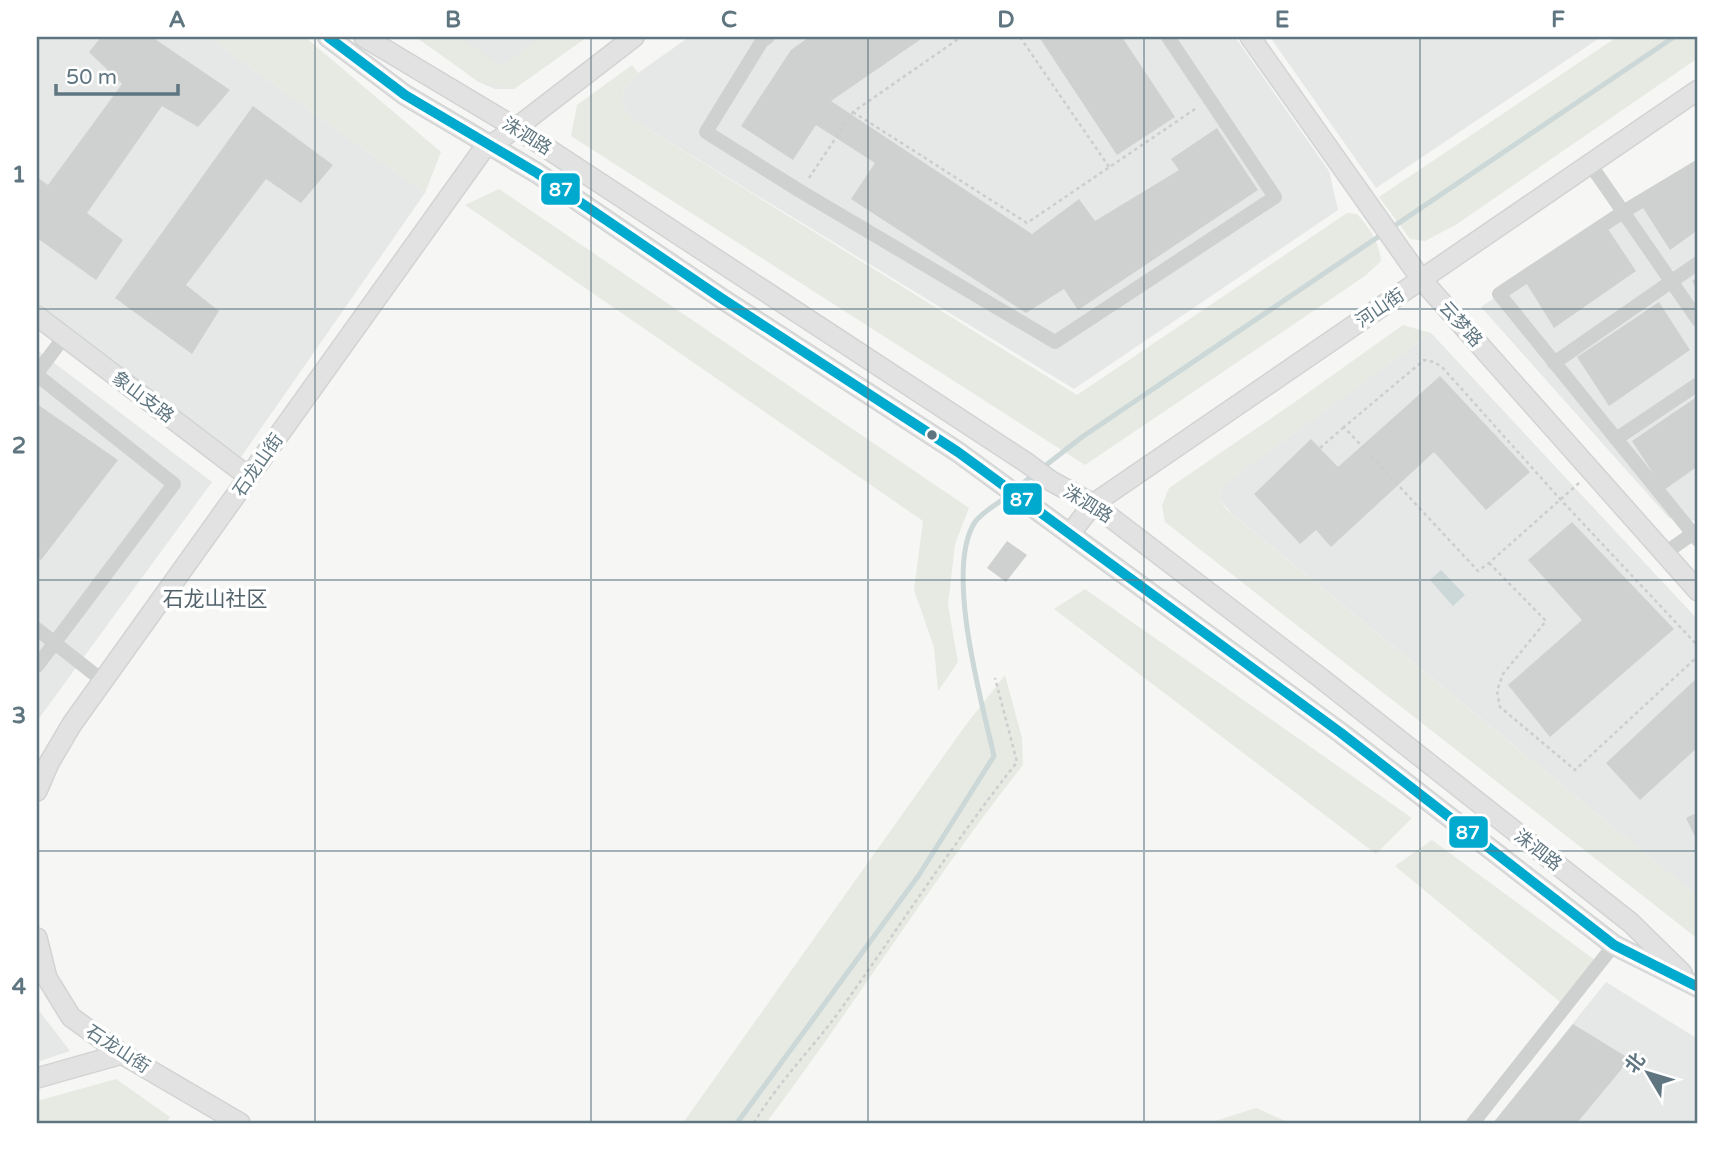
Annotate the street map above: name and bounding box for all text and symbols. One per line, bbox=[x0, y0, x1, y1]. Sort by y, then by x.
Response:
text: A bbox=[168, 6, 186, 34]
text: B bbox=[445, 6, 461, 34]
text: C bbox=[721, 6, 737, 34]
text: D bbox=[997, 6, 1015, 34]
text: E bbox=[1275, 6, 1289, 34]
text: F bbox=[1551, 6, 1565, 34]
scale bar bbox=[56, 52, 178, 96]
text: 50 m bbox=[66, 65, 117, 90]
street label: 洙泗路 bbox=[498, 112, 556, 160]
text: 1 bbox=[12, 161, 26, 189]
line badge: 87 bbox=[540, 172, 581, 206]
text: 87 bbox=[549, 179, 573, 201]
street label: 河山街 bbox=[1351, 284, 1409, 332]
street label: 云梦路 bbox=[1435, 297, 1487, 351]
street label: 象山支路 bbox=[108, 367, 178, 427]
unlabelled marker bbox=[925, 428, 939, 442]
street label: 石龙山街 bbox=[228, 429, 288, 501]
text: 2 bbox=[12, 432, 26, 460]
street label: 洙泗路 bbox=[1059, 480, 1117, 528]
line badge: 87 bbox=[1002, 482, 1043, 516]
text: 87 bbox=[1010, 489, 1034, 511]
district label: 石龙山社区 bbox=[163, 587, 268, 612]
text: 3 bbox=[12, 702, 26, 730]
line badge: 87 bbox=[1448, 815, 1489, 849]
text: 87 bbox=[1456, 822, 1480, 844]
street label: 洙泗路 bbox=[1510, 825, 1566, 875]
text: 4 bbox=[12, 973, 27, 1001]
street label: 石龙山街 bbox=[82, 1020, 154, 1078]
north arrow bbox=[1612, 1038, 1682, 1108]
text: 北 bbox=[1621, 1049, 1650, 1077]

